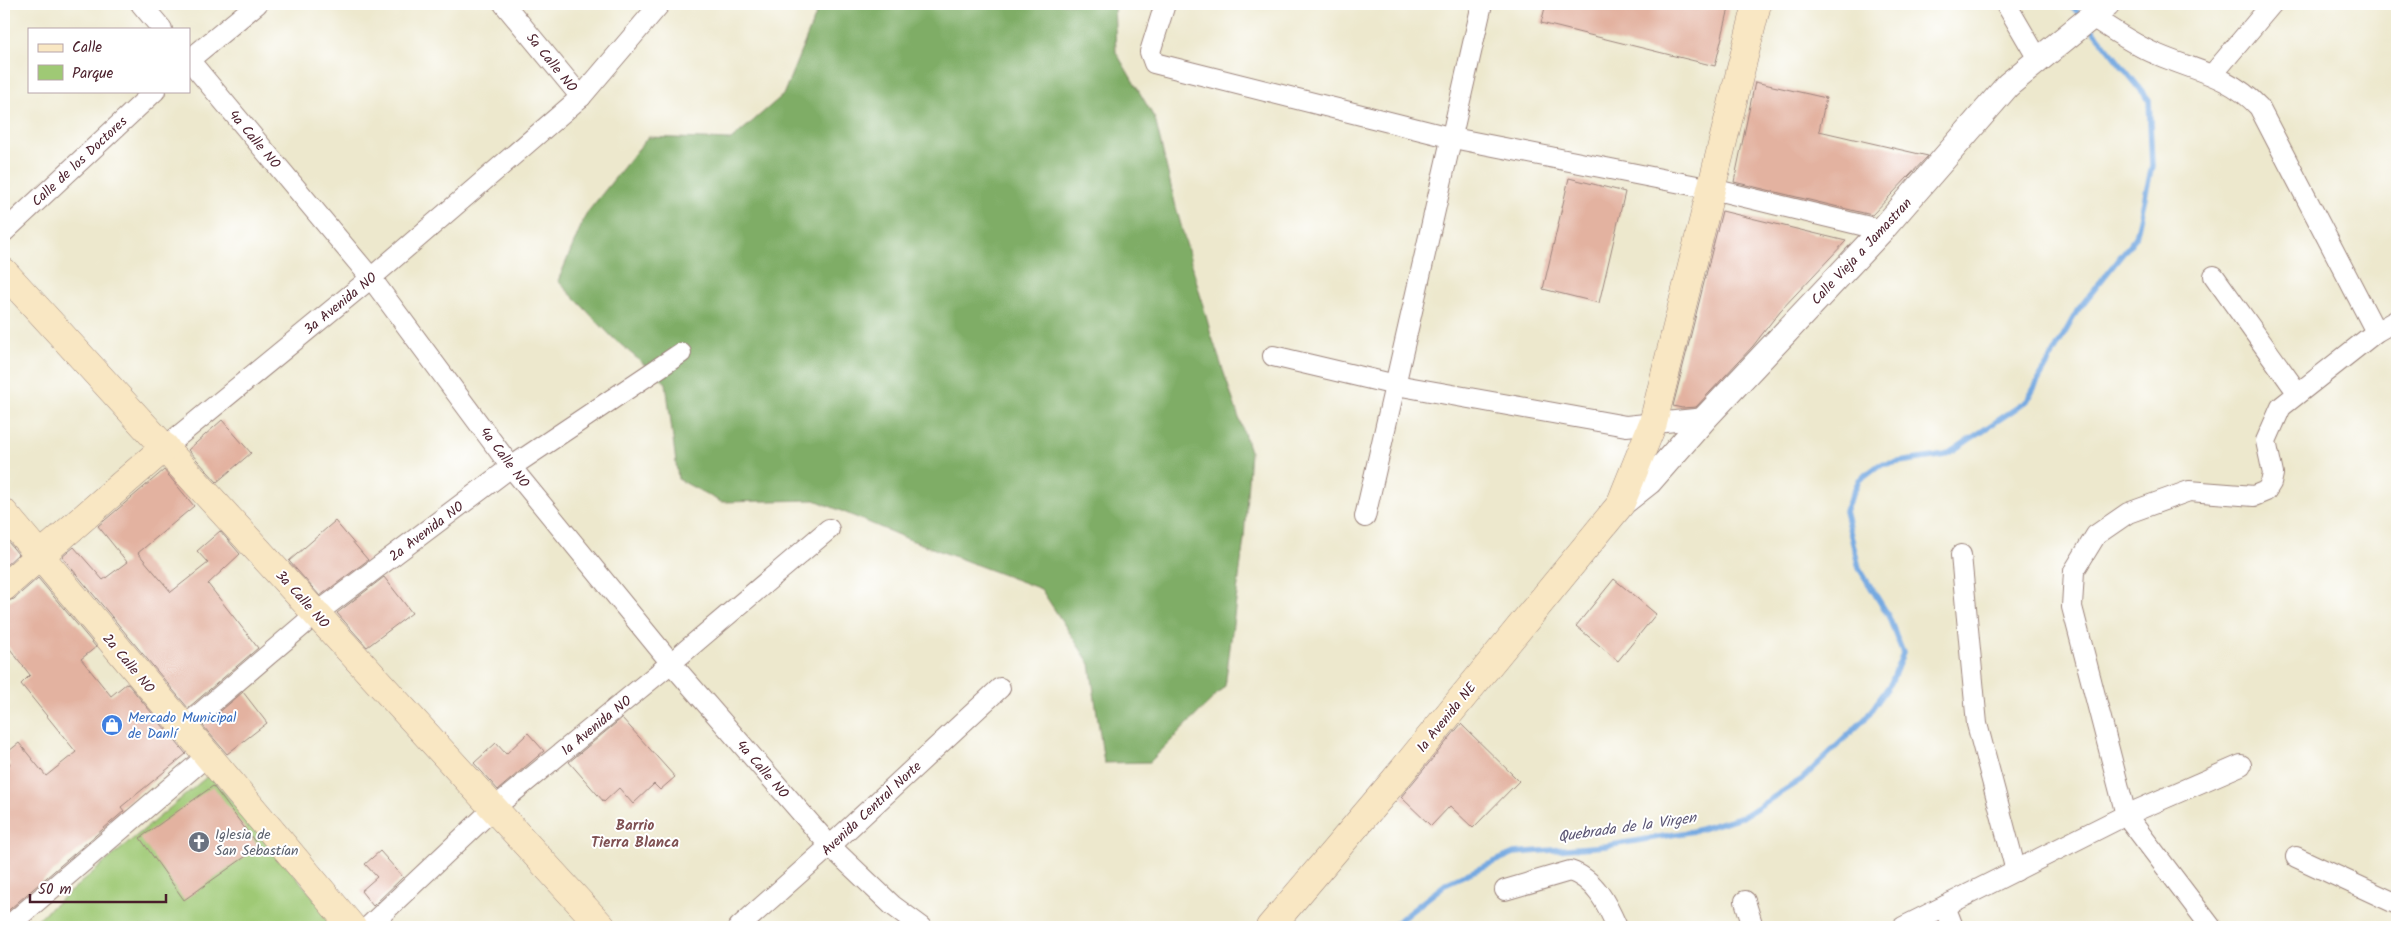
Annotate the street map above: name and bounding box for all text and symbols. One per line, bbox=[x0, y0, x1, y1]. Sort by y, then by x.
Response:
legend bbox=[28, 28, 190, 92]
street label: 5a Calle NO bbox=[520, 28, 583, 98]
text: Calle bbox=[72, 36, 102, 60]
text: Parque bbox=[72, 62, 113, 86]
street label: 4a Calle NO bbox=[223, 105, 286, 174]
street label: Calle de los Doctores bbox=[27, 111, 133, 212]
street label: Calle Vieja a Jamastran bbox=[1806, 193, 1917, 310]
street label: 3a Avenida NO bbox=[299, 267, 382, 340]
street label: 4a Calle NO bbox=[474, 422, 535, 493]
street label: 2a Avenida NO bbox=[384, 496, 469, 567]
street label: 3a Calle NO bbox=[270, 566, 335, 634]
street label: 2a Calle NO bbox=[97, 629, 160, 699]
street label: 1a Avenida NE bbox=[1412, 677, 1483, 758]
street label: 1a Avenida NO bbox=[557, 690, 637, 761]
place label: Mercado Municipal de Danlí bbox=[128, 707, 237, 745]
shop icon: Mercado Municipal de Danlí bbox=[100, 713, 124, 737]
street label: 4a Calle NO bbox=[730, 735, 794, 804]
street label: Avenida Central Norte bbox=[816, 756, 927, 861]
water label: Quebrada de la Virgen bbox=[1556, 806, 1699, 850]
district label: Barrio Tierra Blanca bbox=[591, 814, 679, 855]
place label: Iglesia de San Sebastían bbox=[215, 824, 298, 862]
church icon: Iglesia de San Sebastían bbox=[187, 830, 211, 854]
scale bar bbox=[30, 871, 166, 903]
text: 50 m bbox=[38, 878, 72, 902]

